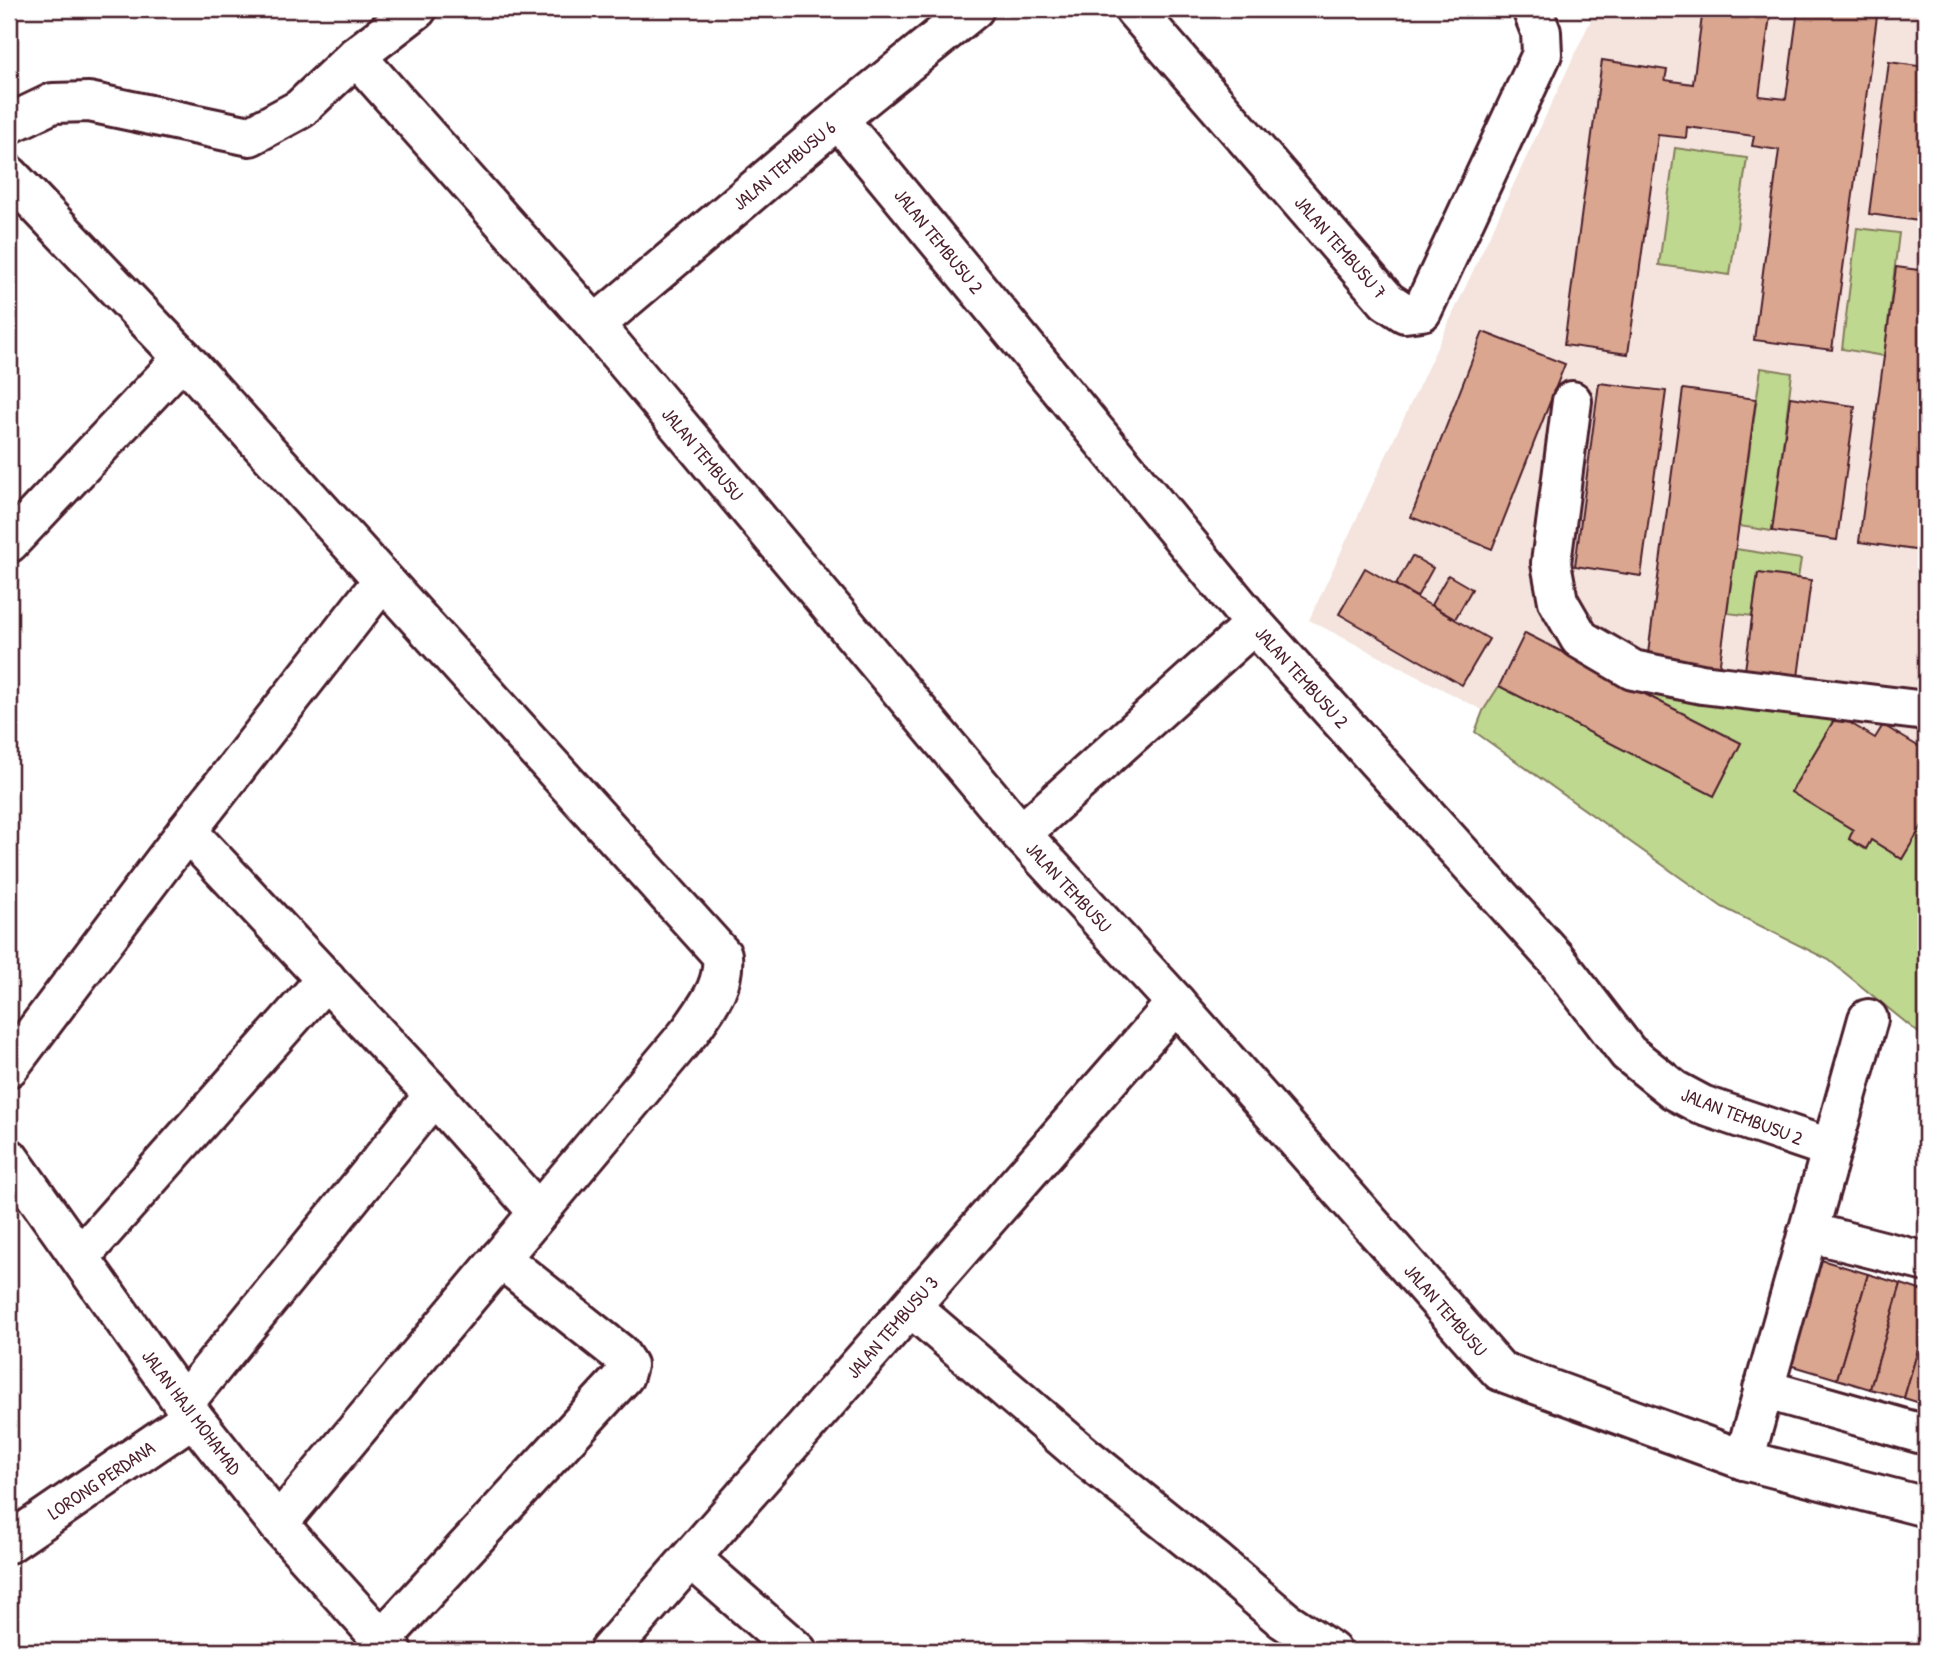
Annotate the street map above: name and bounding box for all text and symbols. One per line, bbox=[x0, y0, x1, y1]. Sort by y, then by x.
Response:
street label: JALAN TEMBUSU 6 bbox=[727, 114, 841, 216]
street label: JALAN TEMBUSU 2 bbox=[889, 183, 990, 299]
street label: JALAN TEMBUSU 7 bbox=[1289, 190, 1393, 304]
street label: JALAN TEMBUSU bbox=[656, 402, 750, 506]
street label: JALAN TEMBUSU 2 bbox=[1249, 621, 1355, 733]
street label: JALAN TEMBUSU bbox=[1020, 836, 1118, 938]
street label: JALAN TEMBUSU 2 bbox=[1677, 1081, 1807, 1151]
street label: JALAN TEMBUSU bbox=[1398, 1258, 1494, 1362]
street label: JALAN TEMBUSU 3 bbox=[840, 1270, 944, 1384]
street label: JALAN HAJI MOHAMAD bbox=[136, 1344, 248, 1480]
street label: LORONG PERDANA bbox=[42, 1434, 160, 1526]

